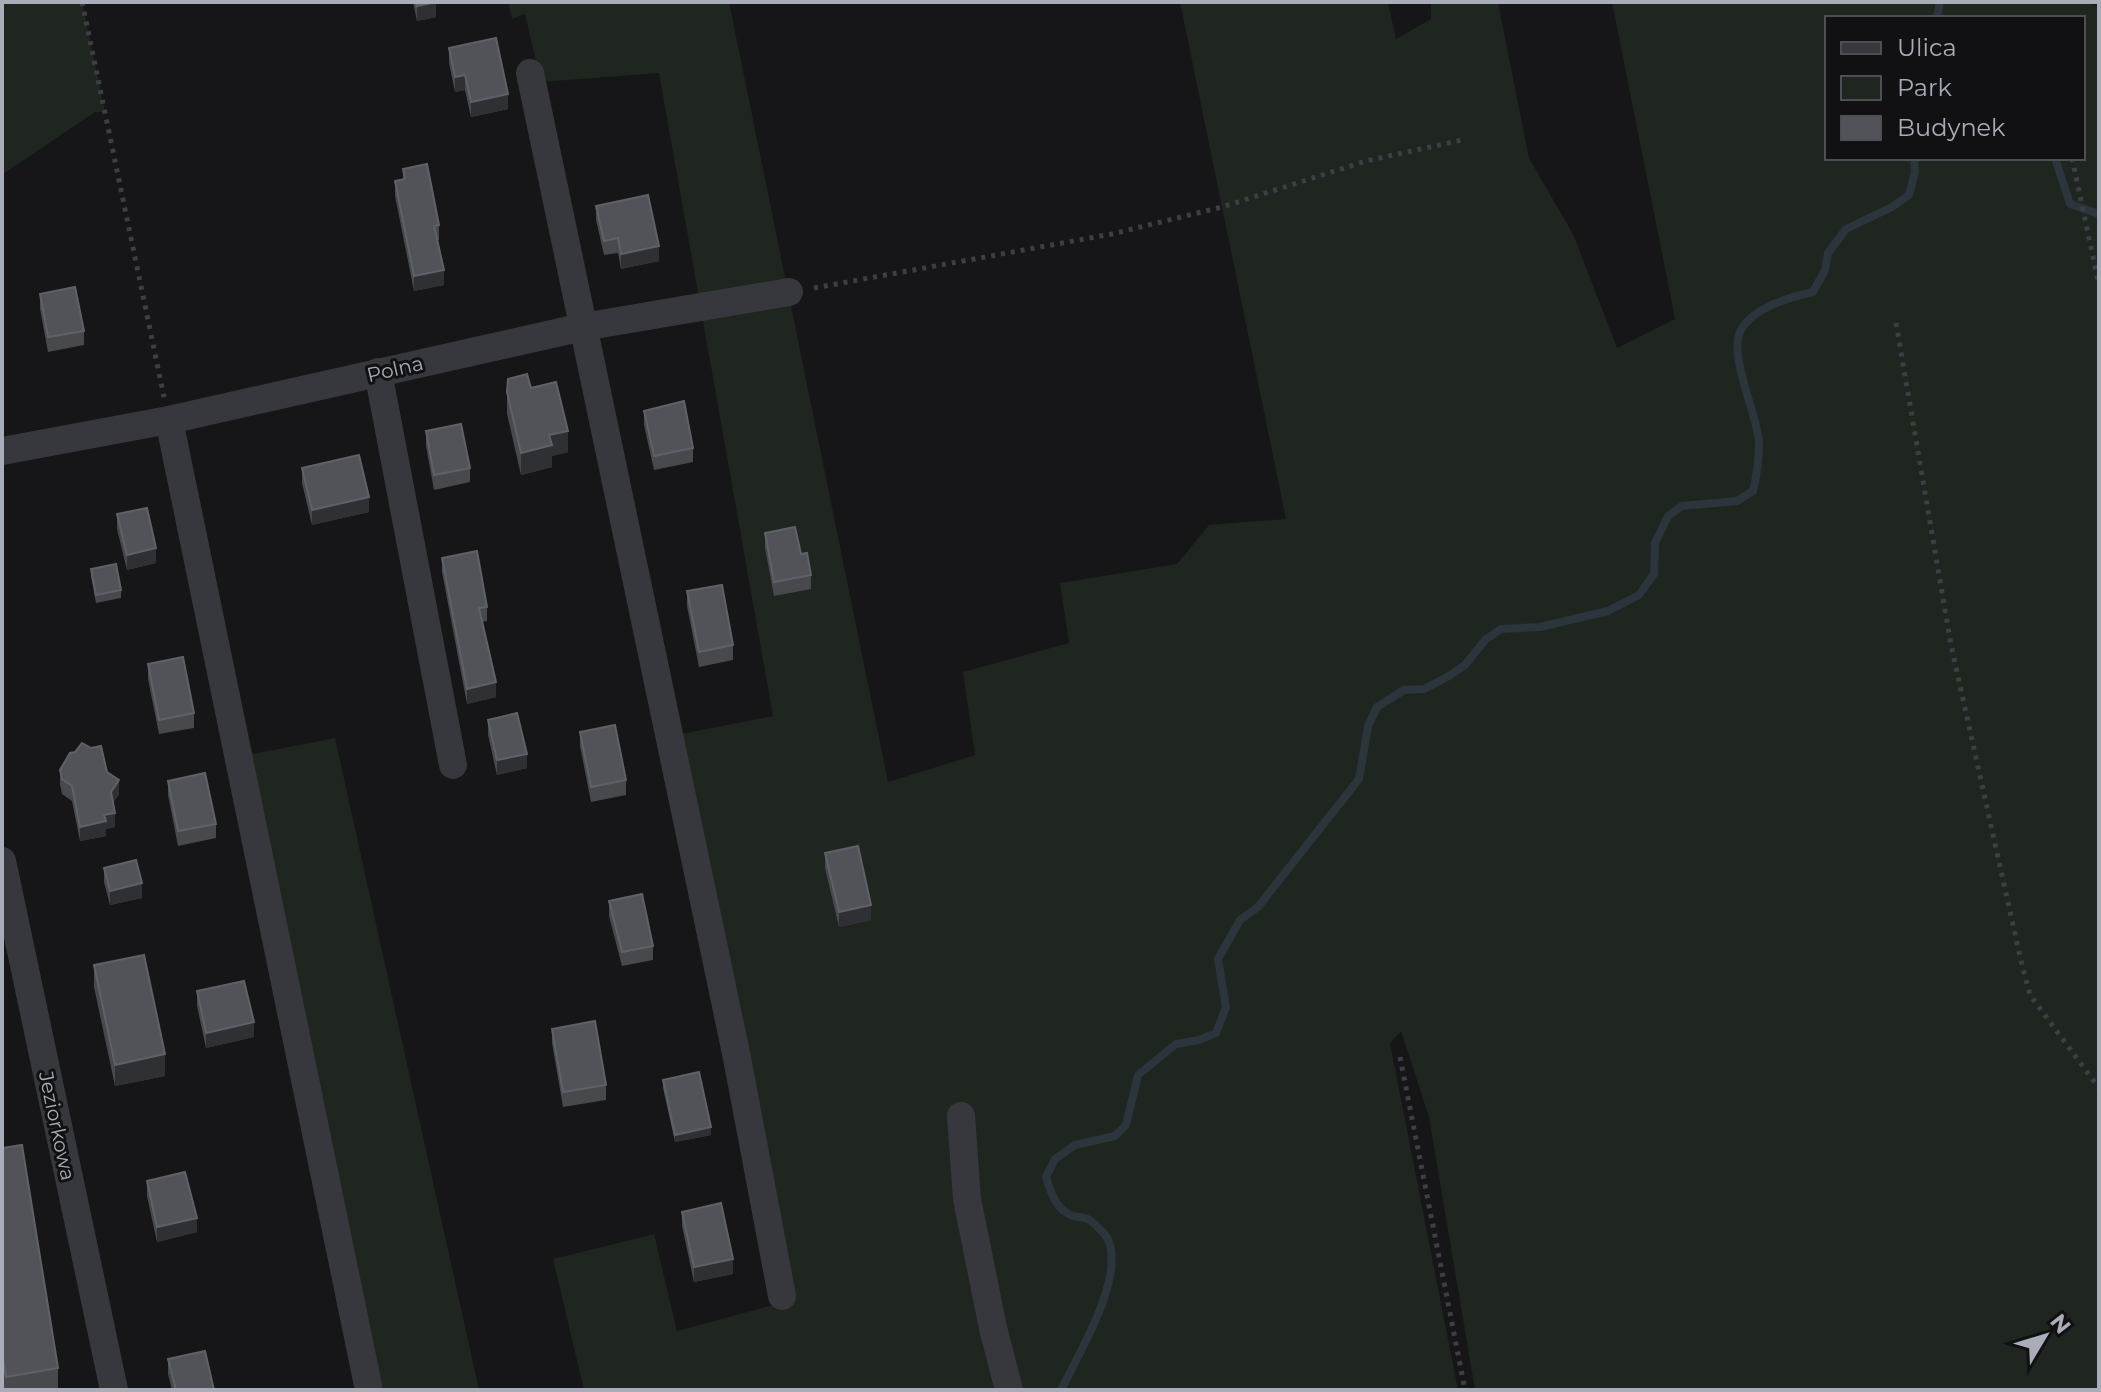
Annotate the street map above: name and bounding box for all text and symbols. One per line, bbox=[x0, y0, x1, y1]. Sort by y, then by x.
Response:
legend bbox=[1825, 16, 2085, 160]
text: Ulica bbox=[1897, 33, 1957, 62]
text: Park bbox=[1897, 73, 1952, 102]
text: Budynek bbox=[1897, 113, 2006, 142]
street label: Polna bbox=[364, 351, 426, 387]
street label: Jeziorkowa bbox=[34, 1068, 80, 1183]
north arrow bbox=[2005, 1296, 2085, 1376]
text: N bbox=[2044, 1309, 2076, 1339]

